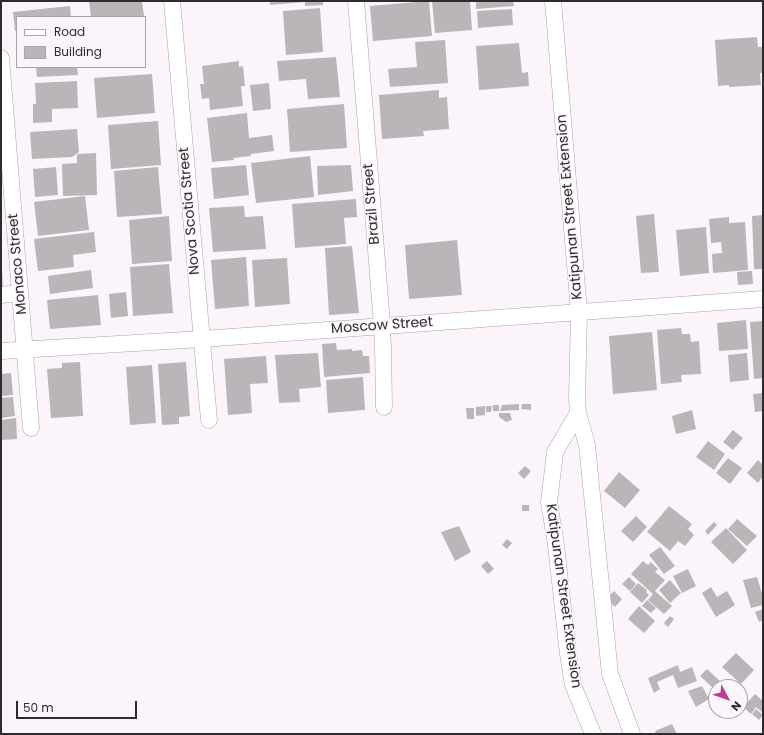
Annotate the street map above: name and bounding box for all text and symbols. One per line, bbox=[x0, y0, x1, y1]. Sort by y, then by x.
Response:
legend bbox=[16, 16, 146, 68]
text: Road bbox=[54, 23, 85, 40]
text: Building bbox=[54, 43, 102, 60]
street label: Katipunan Street Extension bbox=[554, 114, 586, 300]
street label: Nova Scotia Street bbox=[176, 146, 204, 276]
street label: Brazil Street bbox=[360, 163, 384, 245]
street label: Monaco Street bbox=[5, 213, 31, 315]
street label: Moscow Street bbox=[331, 314, 433, 338]
street label: Katipunan Street Extension bbox=[542, 503, 584, 689]
north arrow bbox=[708, 679, 748, 719]
scale bar bbox=[18, 693, 139, 719]
text: N bbox=[728, 698, 745, 715]
text: 50 m bbox=[23, 699, 54, 716]

